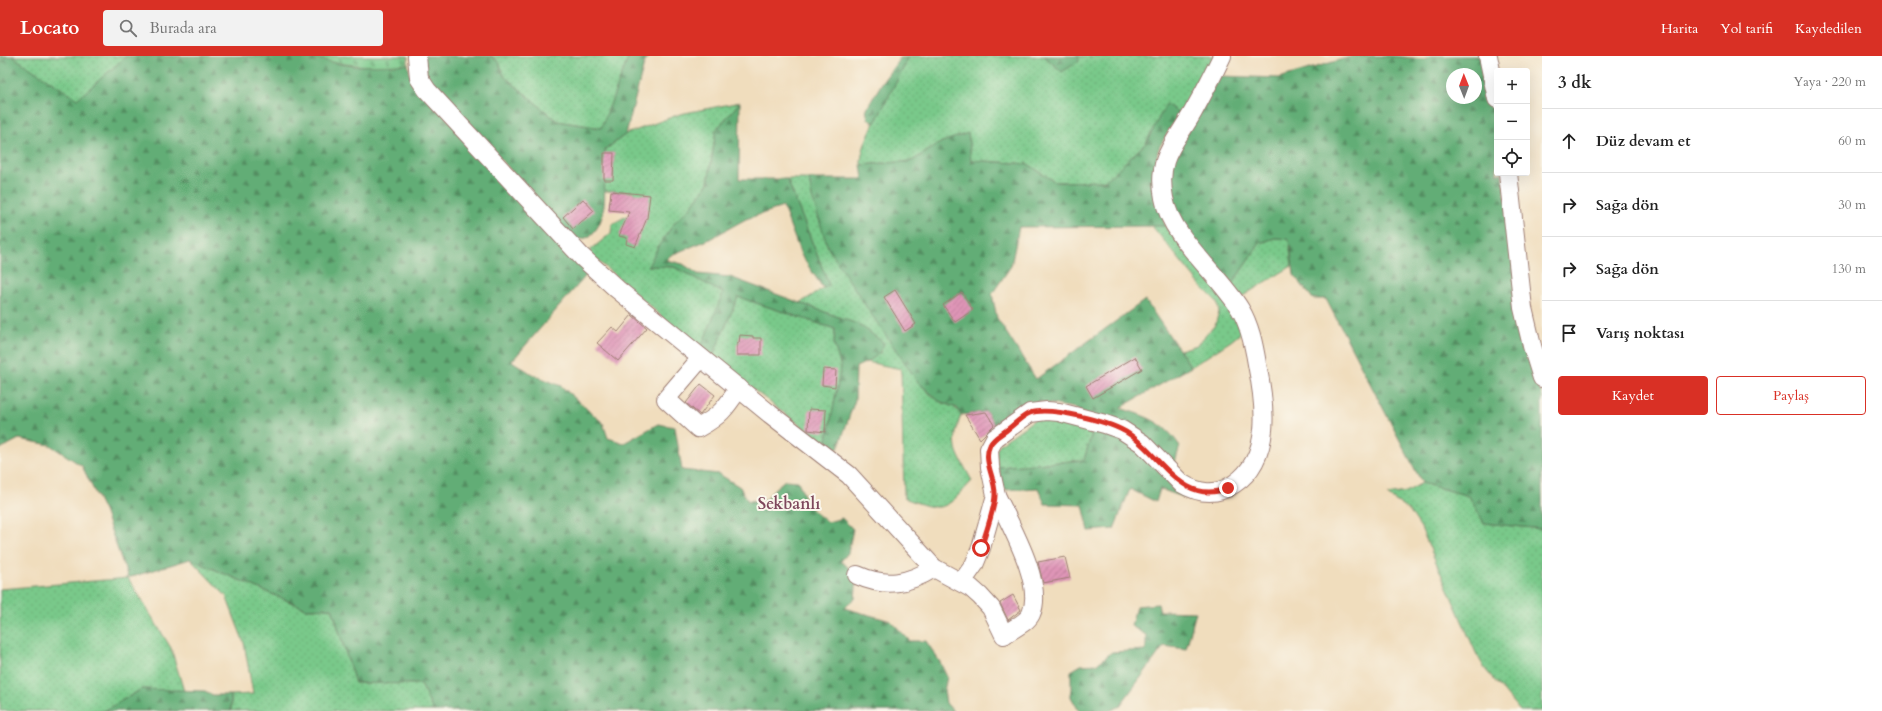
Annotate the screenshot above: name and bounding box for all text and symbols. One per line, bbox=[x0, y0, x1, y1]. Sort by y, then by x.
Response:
search box bbox=[103, 10, 383, 46]
text: Locato bbox=[20, 15, 79, 41]
icon: search bbox=[117, 17, 139, 39]
text: Burada ara bbox=[149, 18, 217, 38]
text: Harita bbox=[1661, 19, 1698, 38]
text: Yol tarifi bbox=[1720, 19, 1773, 38]
text: Kaydedilen bbox=[1795, 19, 1862, 38]
north arrow bbox=[1446, 68, 1482, 104]
map controls bbox=[1494, 68, 1530, 176]
button: + bbox=[1494, 68, 1530, 104]
text: 3 dk bbox=[1558, 71, 1592, 94]
text: Yaya · 220 m bbox=[1793, 73, 1866, 91]
button: − bbox=[1494, 104, 1530, 140]
icon: ahead bbox=[1558, 130, 1580, 152]
text: Düz devam et bbox=[1596, 131, 1691, 151]
text: 60 m bbox=[1838, 132, 1866, 150]
button: locate bbox=[1494, 140, 1530, 176]
icon: right bbox=[1558, 194, 1580, 216]
text: Sağa dön bbox=[1596, 195, 1659, 215]
text: 30 m bbox=[1838, 196, 1866, 214]
icon: right bbox=[1558, 258, 1580, 280]
text: Sağa dön bbox=[1596, 259, 1659, 279]
text: 130 m bbox=[1832, 260, 1866, 278]
icon: arrive bbox=[1558, 322, 1580, 344]
text: Varış noktası bbox=[1596, 323, 1685, 343]
button: Kaydet bbox=[1558, 376, 1708, 415]
button: Paylaş bbox=[1716, 376, 1866, 415]
route end bbox=[1219, 479, 1237, 497]
district label: Sekbanlı bbox=[758, 493, 820, 515]
route start bbox=[972, 539, 990, 557]

